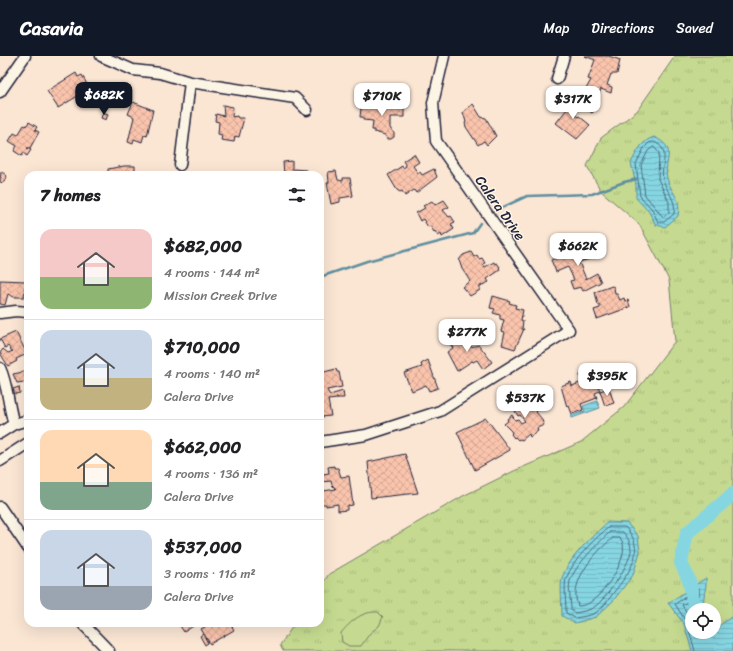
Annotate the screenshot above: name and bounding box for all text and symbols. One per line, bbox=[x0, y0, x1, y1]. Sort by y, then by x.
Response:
text: Casavia bbox=[20, 12, 83, 45]
text: Map bbox=[543, 16, 569, 41]
text: Directions bbox=[591, 16, 654, 41]
text: Saved bbox=[676, 16, 713, 41]
pin: $682K bbox=[76, 82, 132, 116]
text: $682K bbox=[84, 83, 124, 106]
pin: $710K bbox=[354, 83, 410, 117]
text: $710K bbox=[363, 84, 401, 107]
pin: $317K bbox=[545, 86, 601, 120]
text: $317K bbox=[555, 87, 591, 110]
street label: Calera Drive bbox=[468, 170, 532, 246]
text: 7 homes bbox=[40, 180, 100, 210]
icon: filters bbox=[286, 184, 308, 206]
text: $682,000 bbox=[164, 231, 242, 261]
pin: $662K bbox=[550, 233, 606, 267]
text: $662K bbox=[559, 234, 597, 257]
icon: home bbox=[72, 245, 120, 293]
text: 4 rooms · 144 m² bbox=[164, 261, 260, 284]
text: Mission Creek Drive bbox=[164, 284, 277, 307]
pin: $277K bbox=[439, 319, 495, 353]
text: $277K bbox=[447, 320, 487, 343]
text: $710,000 bbox=[164, 332, 240, 362]
icon: home bbox=[72, 346, 120, 394]
text: 4 rooms · 140 m² bbox=[164, 362, 260, 385]
pin: $395K bbox=[579, 363, 635, 397]
text: $395K bbox=[587, 364, 627, 387]
text: Calera Drive bbox=[164, 385, 234, 408]
pin: $537K bbox=[497, 385, 553, 419]
text: $537K bbox=[505, 386, 545, 409]
text: $662,000 bbox=[164, 432, 241, 462]
icon: home bbox=[72, 446, 120, 494]
text: 4 rooms · 136 m² bbox=[164, 462, 258, 485]
text: Calera Drive bbox=[164, 485, 234, 508]
text: $537,000 bbox=[164, 532, 242, 562]
icon: home bbox=[72, 546, 120, 594]
text: 3 rooms · 116 m² bbox=[164, 562, 256, 585]
text: Calera Drive bbox=[164, 585, 234, 608]
map controls bbox=[685, 603, 721, 639]
button: locate bbox=[685, 603, 721, 639]

